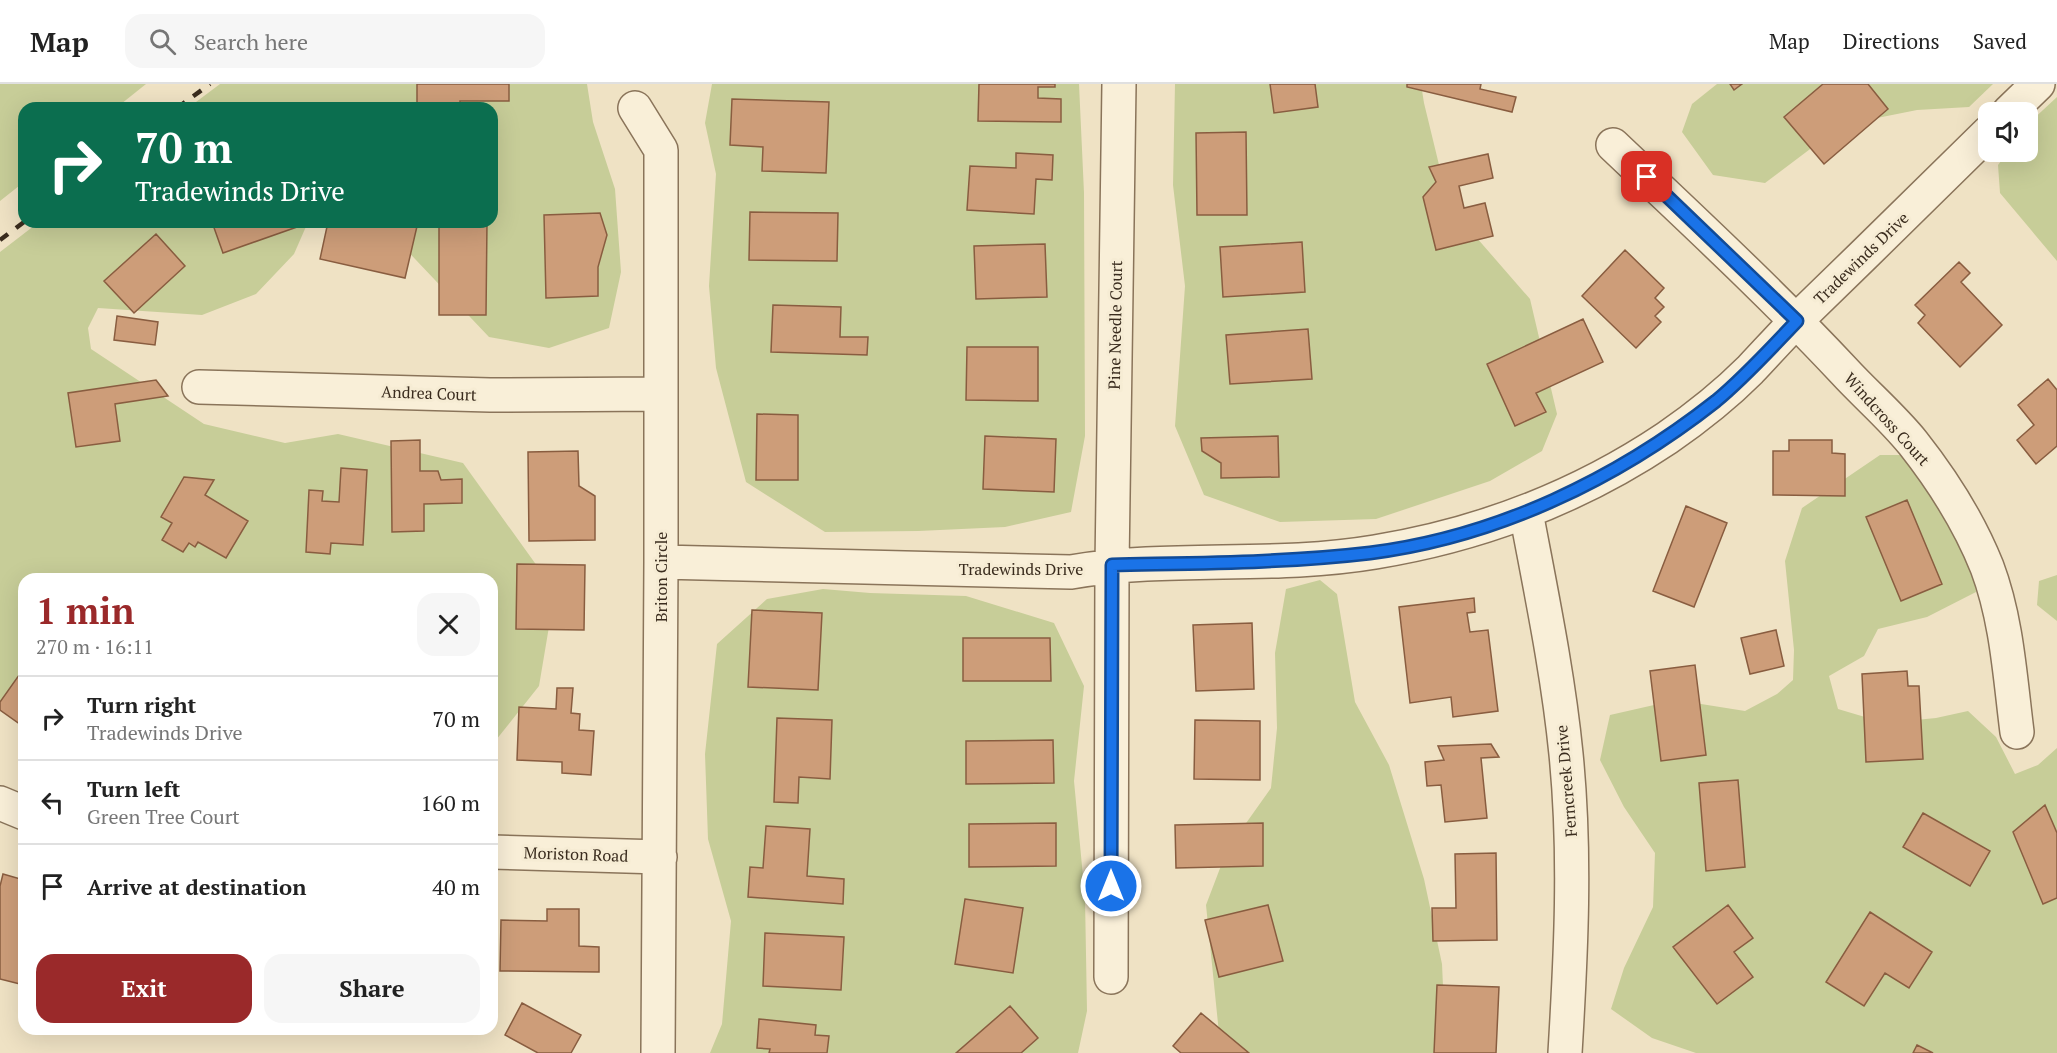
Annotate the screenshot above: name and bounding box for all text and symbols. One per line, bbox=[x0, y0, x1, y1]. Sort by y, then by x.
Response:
search box bbox=[125, 14, 545, 68]
text: Map bbox=[30, 23, 89, 60]
icon: search bbox=[146, 25, 179, 58]
text: Search here bbox=[194, 27, 308, 56]
text: Map bbox=[1769, 27, 1810, 55]
text: Directions bbox=[1843, 27, 1940, 55]
text: Saved bbox=[1973, 27, 2027, 55]
map controls bbox=[1978, 102, 2038, 162]
button: sound bbox=[1978, 102, 2038, 162]
text: 70 m bbox=[135, 119, 233, 175]
icon: right bbox=[36, 126, 114, 204]
pin bbox=[1621, 151, 1672, 202]
icon: arrive bbox=[1630, 160, 1663, 193]
text: Tradewinds Drive bbox=[135, 173, 345, 209]
street label: Tradewinds Drive bbox=[1809, 207, 1913, 309]
street label: Pine Needle Court bbox=[1103, 260, 1127, 390]
street label: Windcross Court bbox=[1839, 368, 1935, 470]
street label: Andrea Court bbox=[381, 380, 477, 406]
street label: Briton Circle bbox=[650, 532, 672, 622]
street label: Tradewinds Drive bbox=[959, 558, 1083, 580]
text: 1 min bbox=[36, 587, 134, 634]
button: close bbox=[417, 593, 480, 656]
text: 270 m · 16:11 bbox=[36, 633, 154, 660]
text: Turn right bbox=[87, 690, 196, 719]
icon: right bbox=[36, 702, 69, 735]
text: 70 m bbox=[432, 704, 480, 733]
text: Tradewinds Drive bbox=[87, 719, 242, 746]
street label: Ferncreek Drive bbox=[1550, 724, 1582, 838]
text: Turn left bbox=[87, 774, 180, 803]
icon: left bbox=[36, 786, 69, 819]
text: 160 m bbox=[420, 788, 480, 817]
text: Green Tree Court bbox=[87, 803, 240, 830]
street label: Moriston Road bbox=[523, 841, 629, 867]
position arrow bbox=[1079, 854, 1143, 918]
icon: arrive bbox=[36, 870, 69, 903]
text: Arrive at destination bbox=[87, 872, 306, 901]
text: 40 m bbox=[432, 872, 480, 901]
button: Exit bbox=[36, 954, 252, 1023]
button: Share bbox=[264, 954, 480, 1023]

